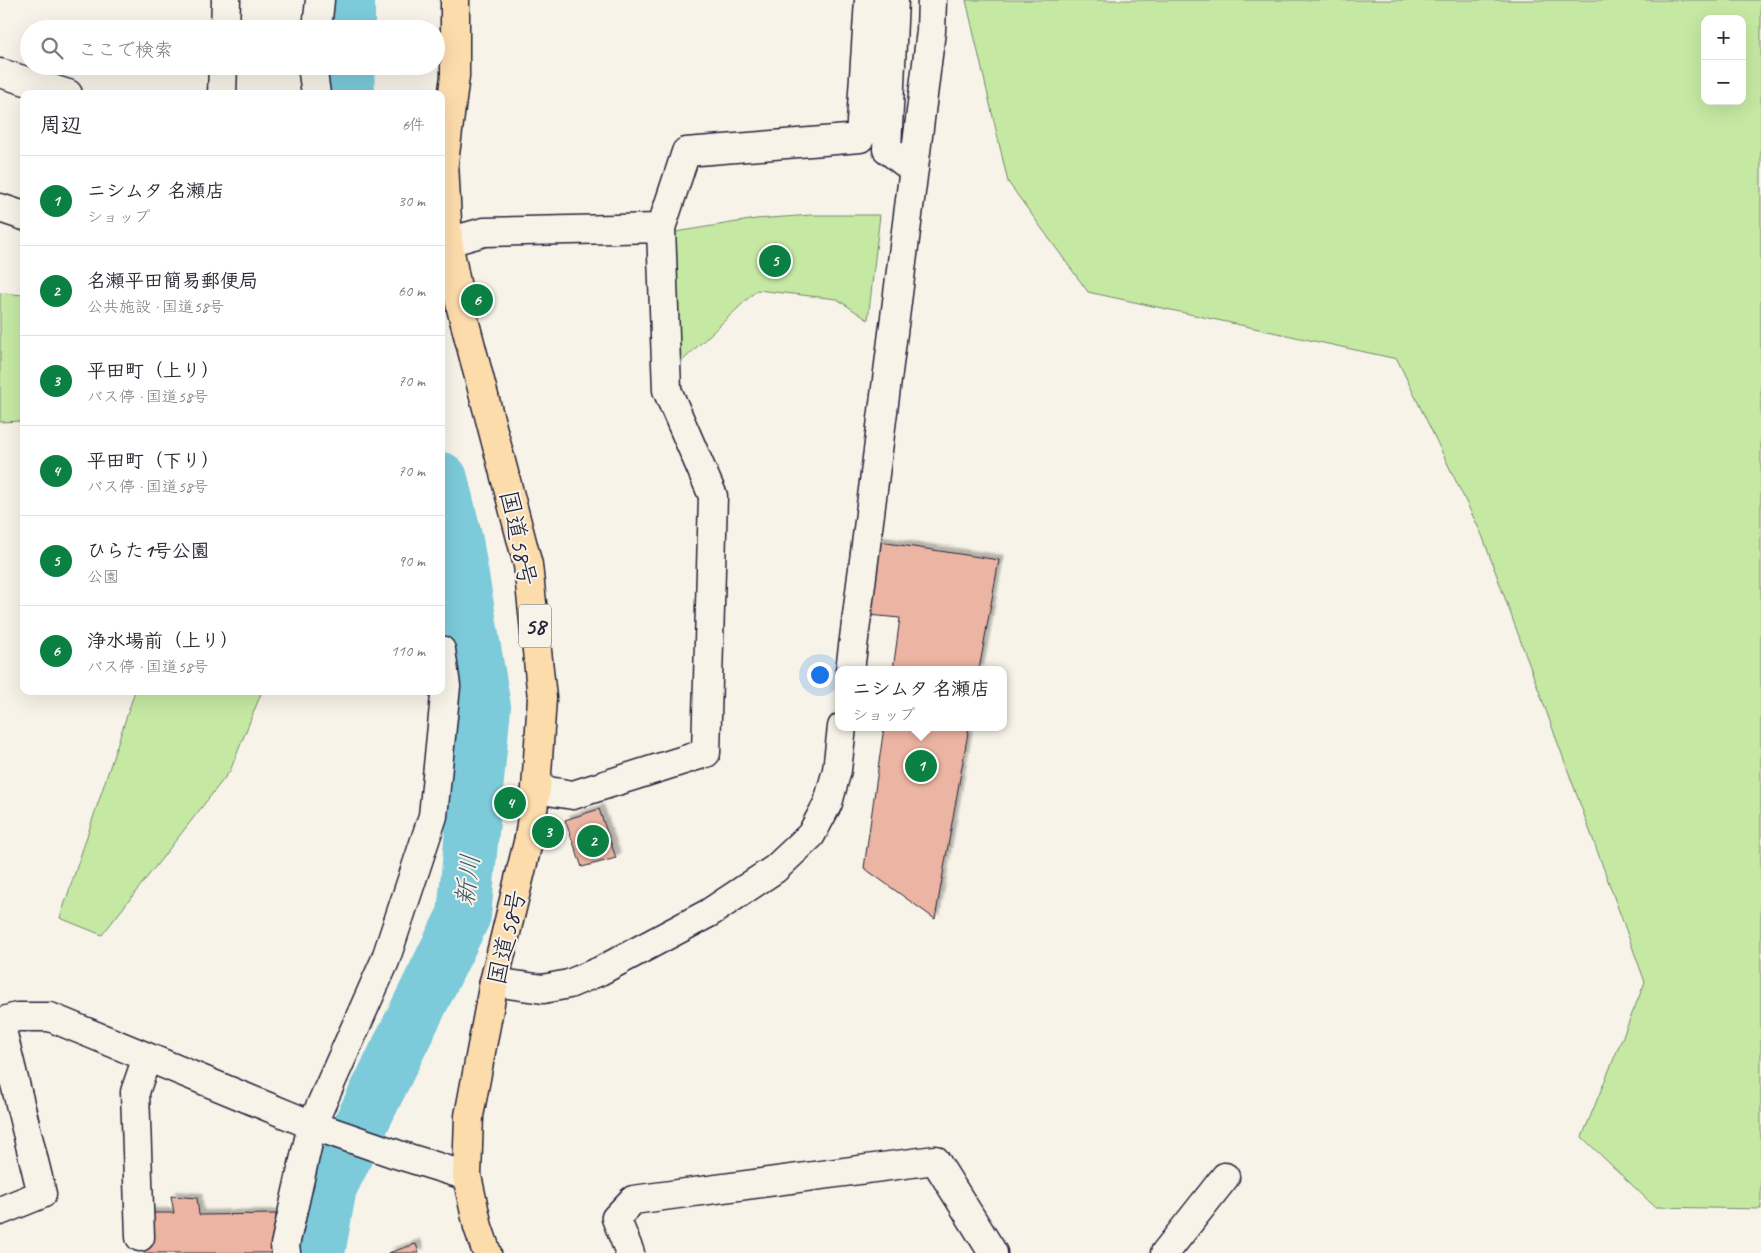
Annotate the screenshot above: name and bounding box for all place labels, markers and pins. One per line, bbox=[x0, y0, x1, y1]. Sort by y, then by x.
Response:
pin: 5 bbox=[759, 242, 791, 280]
pin: 6 bbox=[461, 281, 493, 319]
pin: 1 bbox=[905, 747, 937, 785]
pin: 4 bbox=[494, 784, 526, 822]
pin: 3 bbox=[532, 813, 564, 851]
pin: 2 bbox=[577, 822, 609, 860]

